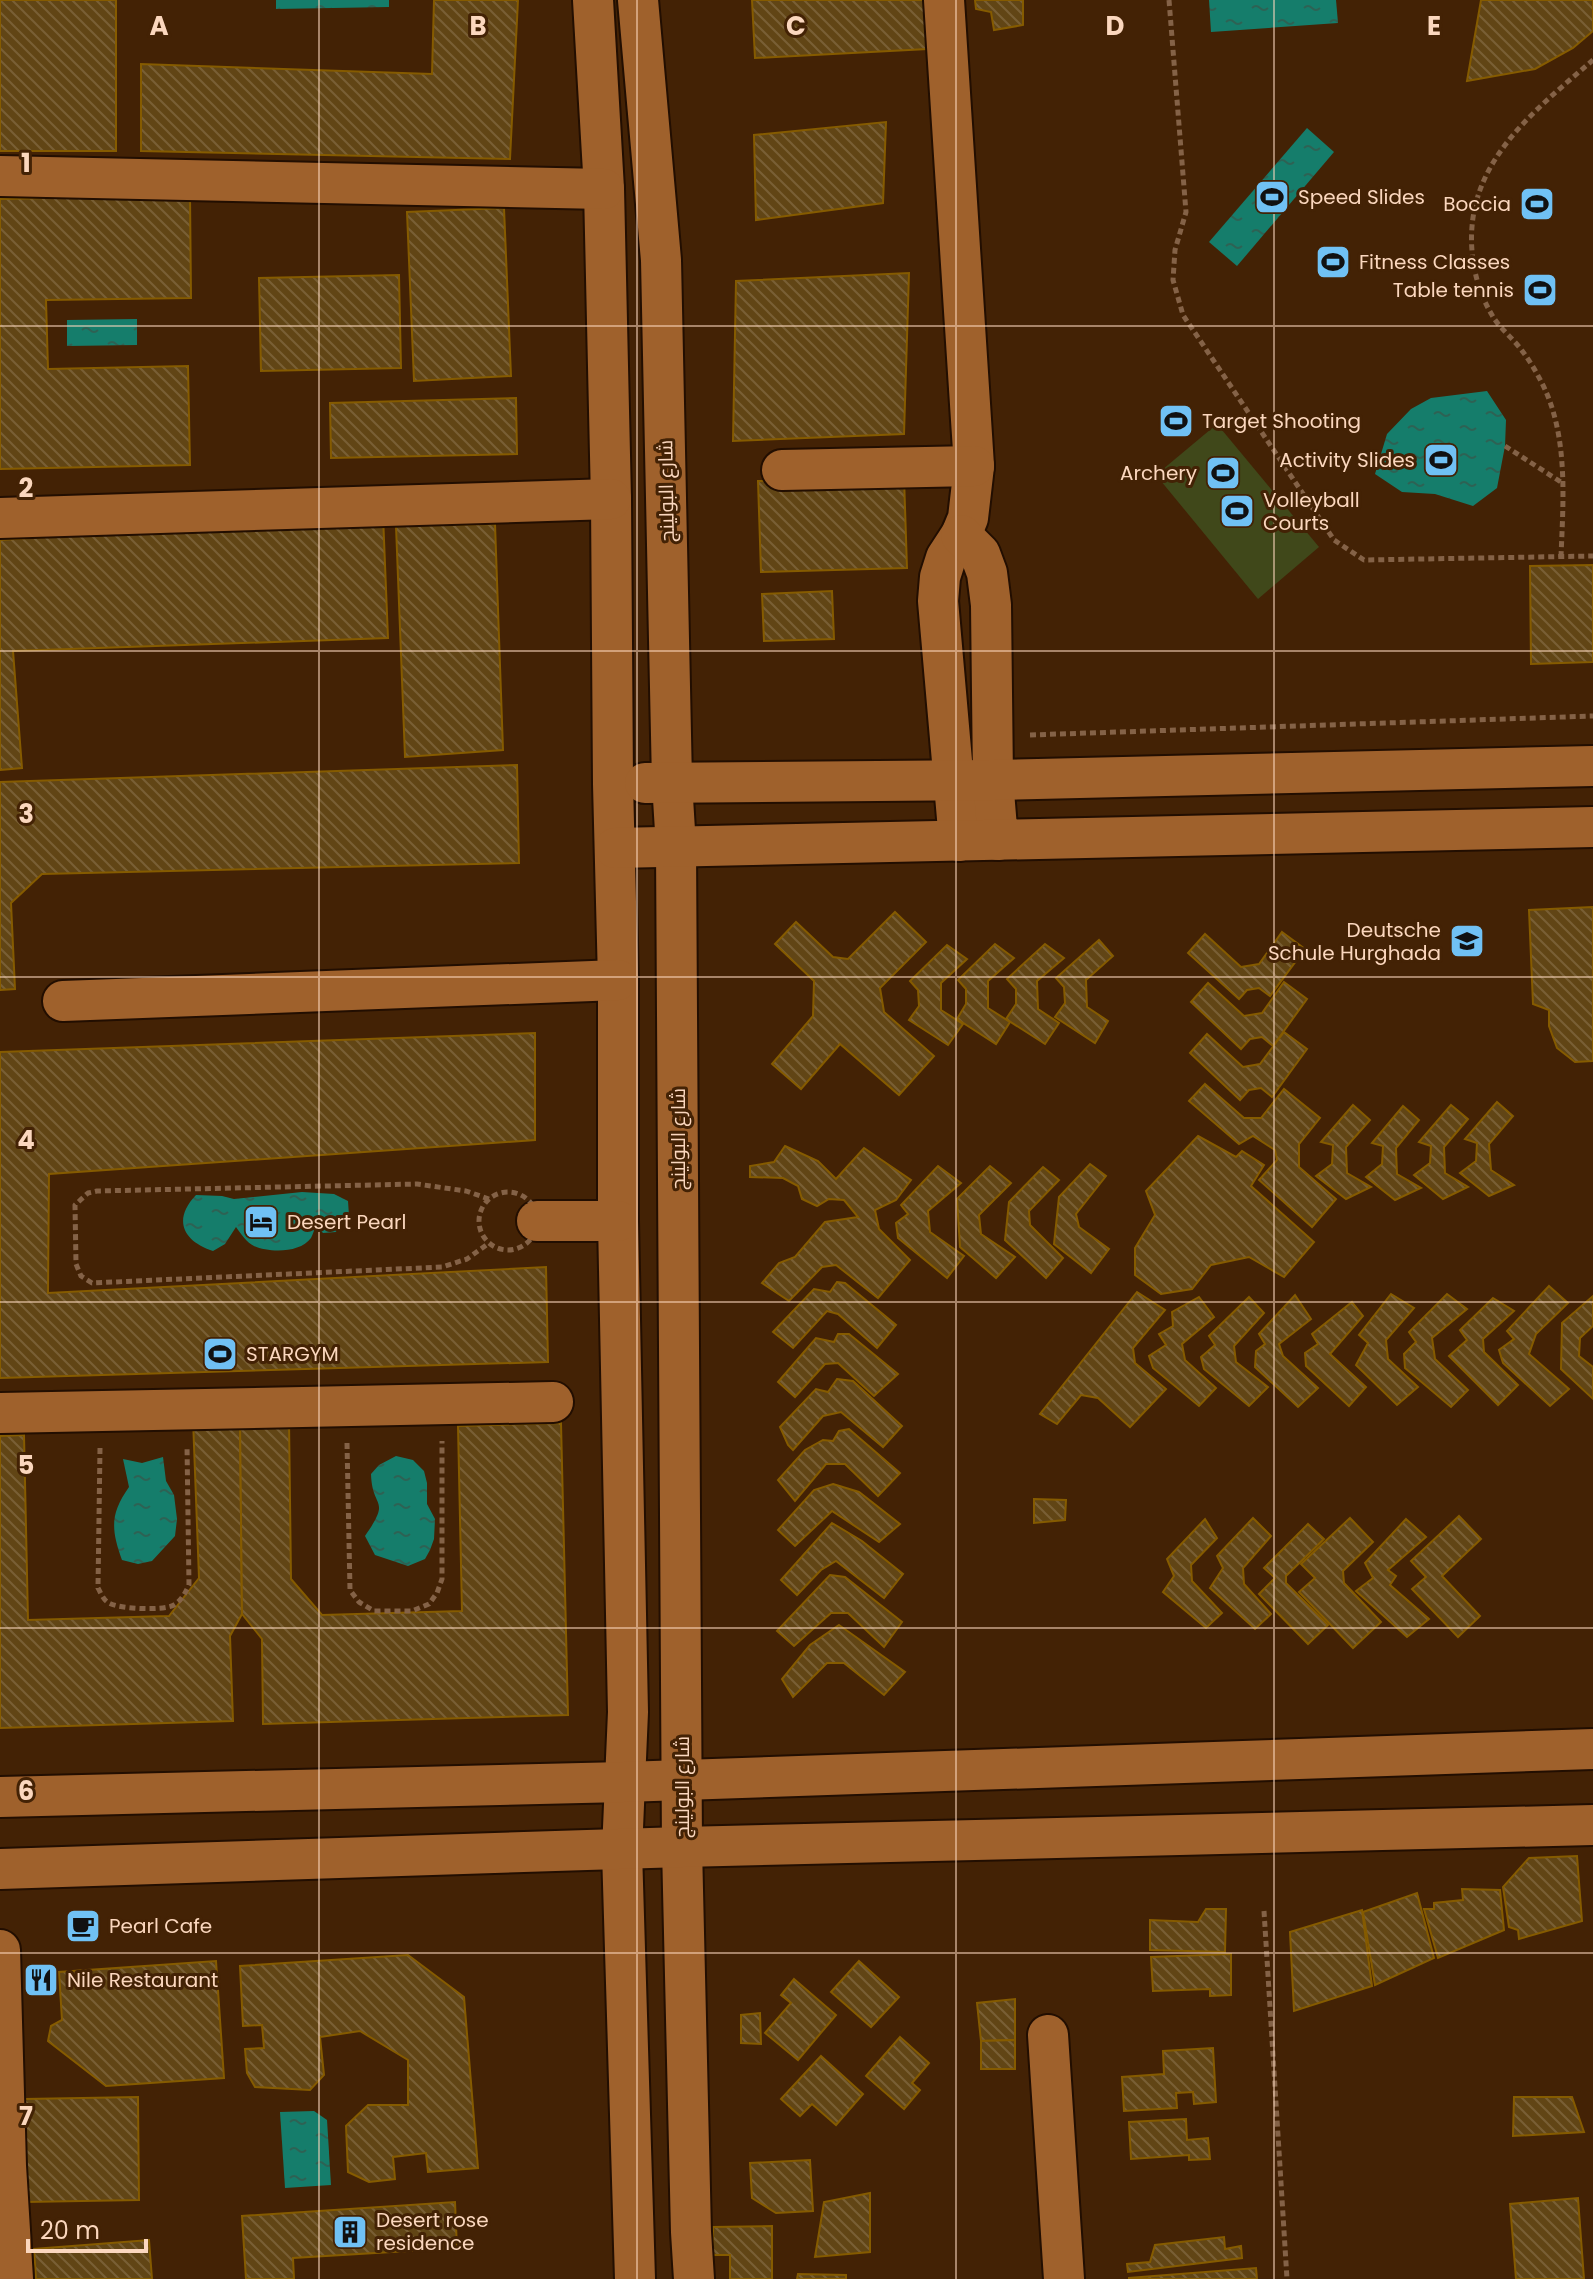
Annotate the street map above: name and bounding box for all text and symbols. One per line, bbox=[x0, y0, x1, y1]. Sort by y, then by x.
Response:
text: A bbox=[149, 8, 169, 44]
text: B bbox=[469, 8, 487, 44]
text: C bbox=[786, 8, 806, 44]
text: D bbox=[1106, 8, 1125, 44]
text: E bbox=[1427, 8, 1441, 44]
text: 1 bbox=[21, 145, 31, 181]
sports icon: Speed Slides bbox=[1253, 178, 1291, 216]
place label: Speed Slides bbox=[1298, 183, 1425, 211]
sports icon: Boccia bbox=[1518, 185, 1556, 223]
place label: Boccia bbox=[1443, 190, 1511, 218]
sports icon: Fitness Classes bbox=[1314, 243, 1352, 281]
place label: Fitness Classes bbox=[1359, 248, 1510, 276]
sports icon: Table tennis bbox=[1521, 271, 1559, 309]
place label: Table tennis bbox=[1393, 276, 1514, 304]
sports icon: Target Shooting bbox=[1157, 402, 1195, 440]
place label: Target Shooting bbox=[1202, 407, 1361, 435]
street label: شارع البولينج bbox=[651, 440, 681, 542]
sports icon: Activity Slides bbox=[1422, 441, 1460, 479]
place label: Activity Slides bbox=[1279, 446, 1415, 474]
sports icon: Archery bbox=[1204, 454, 1242, 492]
place label: Archery bbox=[1120, 459, 1197, 487]
text: 2 bbox=[19, 470, 34, 506]
place label: Volleyball Courts bbox=[1263, 486, 1360, 537]
sports icon: Volleyball Courts bbox=[1218, 492, 1256, 530]
text: 3 bbox=[18, 796, 34, 832]
place label: Deutsche Schule Hurghada bbox=[1268, 916, 1441, 967]
school or university icon: Deutsche Schule Hurghada bbox=[1448, 922, 1486, 960]
street label: شارع البولينج bbox=[664, 1088, 692, 1190]
text: 4 bbox=[17, 1122, 35, 1158]
hotel icon: Desert Pearl bbox=[242, 1203, 280, 1241]
place label: Desert Pearl bbox=[287, 1208, 406, 1236]
sports icon: STARGYM bbox=[201, 1335, 239, 1373]
place label: STARGYM bbox=[246, 1340, 339, 1368]
text: 5 bbox=[18, 1447, 34, 1483]
street label: شارع البولينج bbox=[668, 1736, 696, 1838]
text: 6 bbox=[18, 1773, 34, 1809]
cafe icon: Pearl Cafe bbox=[64, 1907, 102, 1945]
place label: Pearl Cafe bbox=[109, 1912, 212, 1940]
restaurant icon: Nile Restaurant bbox=[22, 1961, 60, 1999]
place label: Nile Restaurant bbox=[67, 1966, 218, 1994]
text: 7 bbox=[19, 2098, 33, 2134]
scale bar bbox=[28, 2203, 146, 2253]
place label: Desert rose residence bbox=[376, 2206, 489, 2257]
building icon: Desert rose residence bbox=[331, 2213, 369, 2251]
text: 20 m bbox=[40, 2214, 100, 2247]

